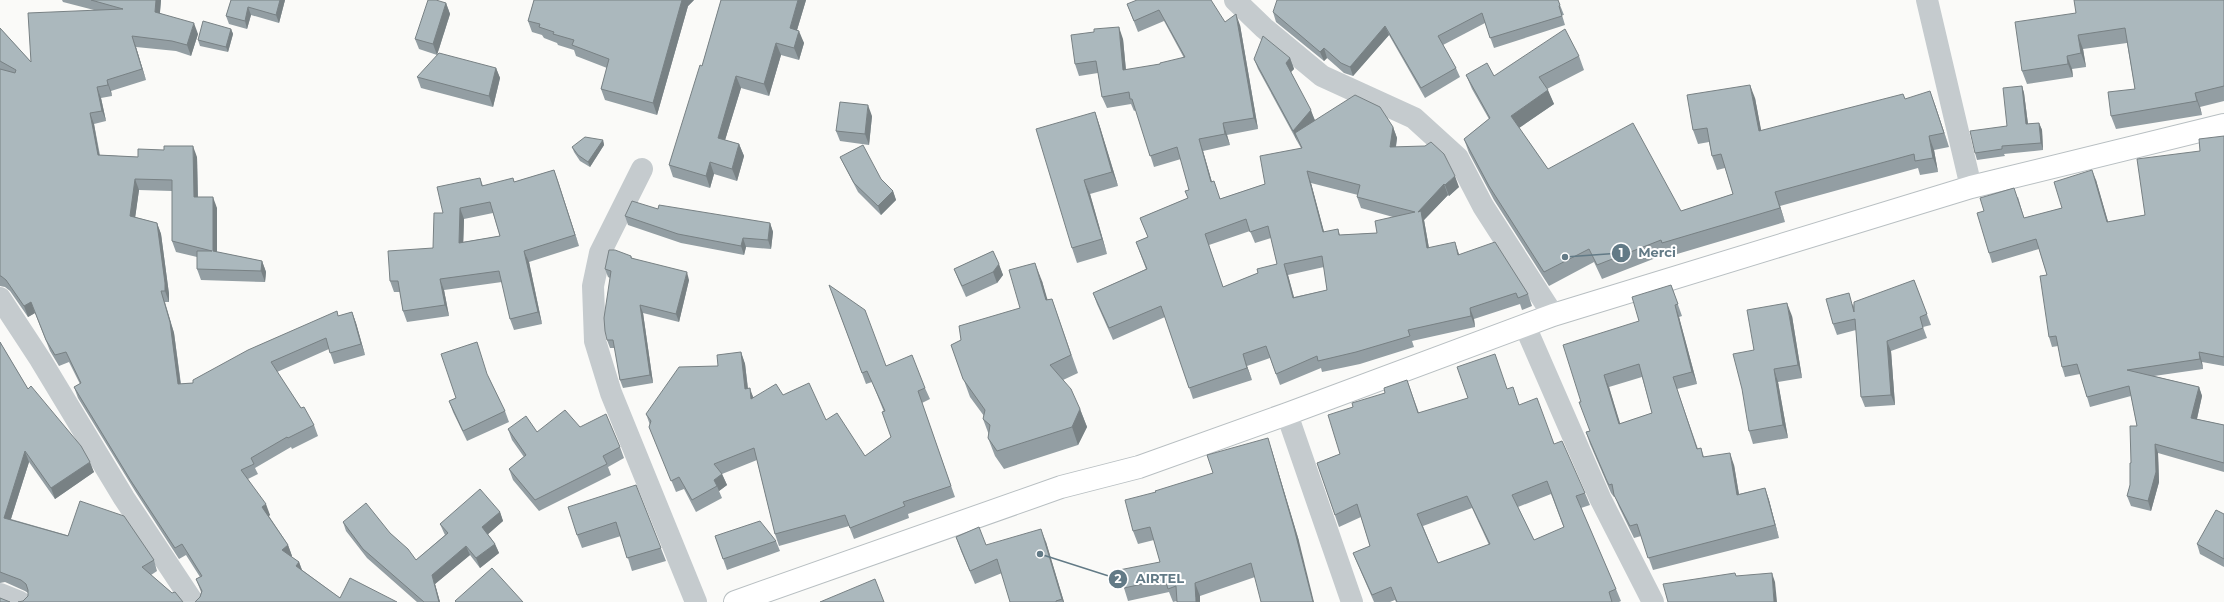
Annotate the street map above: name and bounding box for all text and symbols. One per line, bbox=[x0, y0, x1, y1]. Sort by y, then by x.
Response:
callout: Merci bbox=[1611, 240, 1684, 265]
text: Merci bbox=[1638, 244, 1676, 260]
text: 1 bbox=[1619, 245, 1623, 260]
callout: AIRTEL bbox=[1108, 566, 1192, 591]
text: AIRTEL bbox=[1135, 570, 1184, 586]
text: 2 bbox=[1114, 571, 1122, 586]

